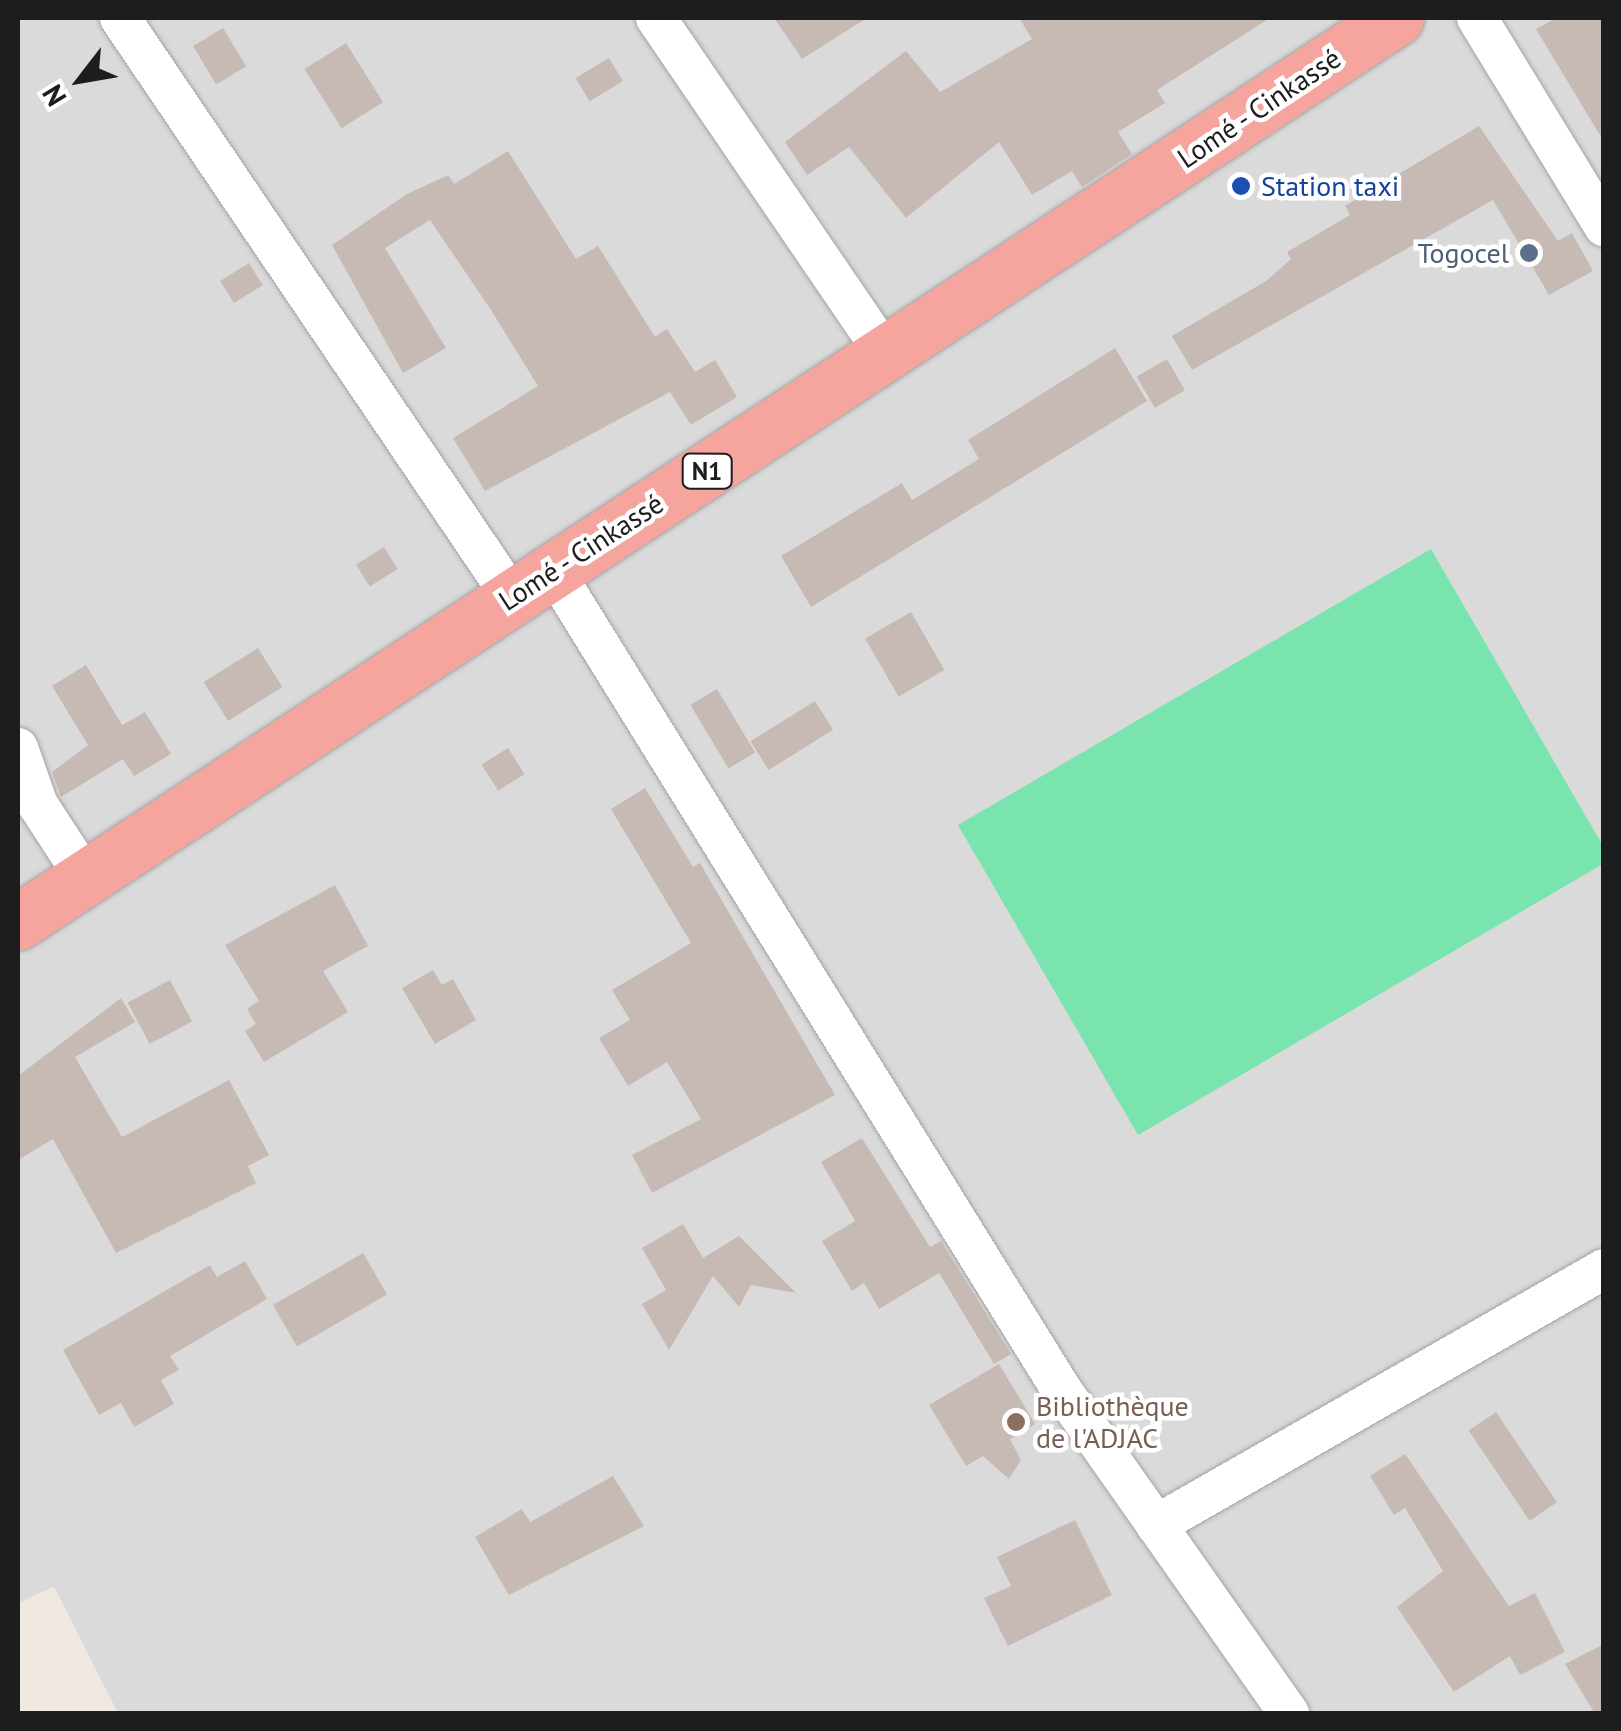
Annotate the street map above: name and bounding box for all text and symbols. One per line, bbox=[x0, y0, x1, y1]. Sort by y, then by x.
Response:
north arrow bbox=[30, 30, 130, 130]
street label: Lomé - Cinkassé bbox=[1169, 40, 1349, 176]
text: N bbox=[33, 78, 74, 113]
place label: Station taxi bbox=[1261, 169, 1399, 203]
marker: Station taxi bbox=[1230, 175, 1252, 197]
place label: Togocel bbox=[1418, 236, 1509, 270]
marker: Togocel bbox=[1518, 242, 1540, 264]
road number: N1 bbox=[680, 451, 734, 491]
street label: Lomé - Cinkassé bbox=[491, 485, 671, 619]
place label: Bibliothèque de l'ADJAC bbox=[1036, 1389, 1189, 1455]
marker: Bibliothèque de l'ADJAC bbox=[1005, 1411, 1027, 1433]

